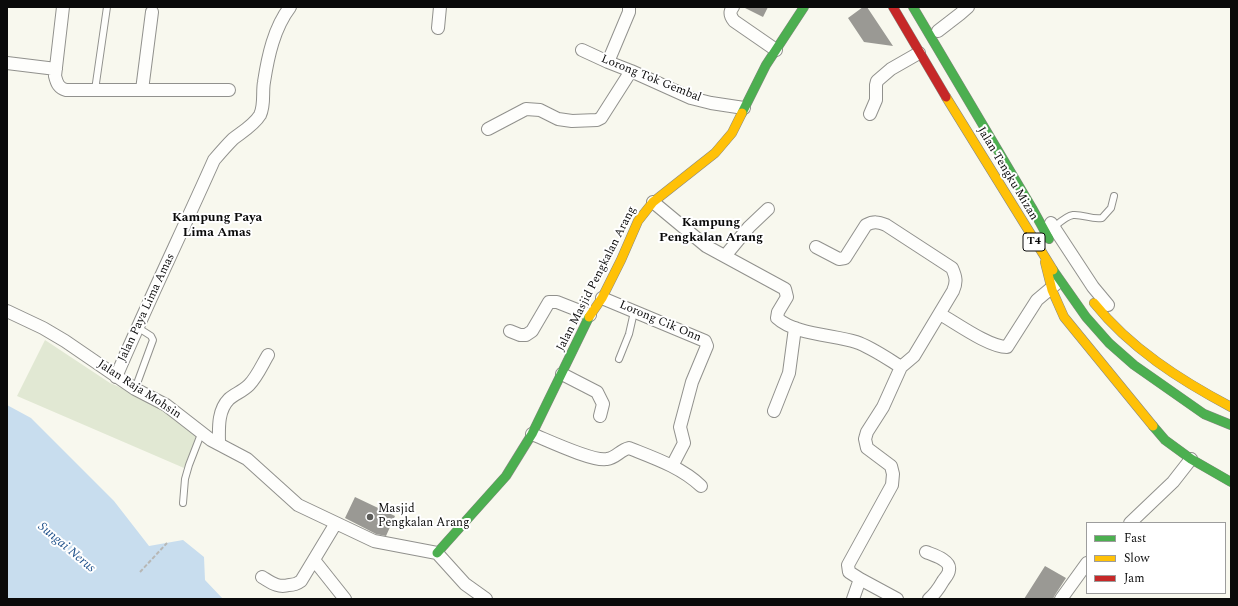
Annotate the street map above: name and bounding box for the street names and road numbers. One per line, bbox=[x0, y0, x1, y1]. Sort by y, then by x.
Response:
street label: Lorong Tok Gembal bbox=[599, 52, 703, 106]
street label: Jalan Tengku Mizan bbox=[973, 125, 1041, 223]
street label: Jalan Masjid Pengkalan Arang bbox=[554, 204, 640, 354]
road number: T4 bbox=[1023, 233, 1045, 251]
street label: Jalan Paya Lima Amas bbox=[116, 251, 178, 365]
street label: Lorong Cik Onn bbox=[617, 298, 703, 346]
street label: Jalan Raja Mohsin bbox=[94, 358, 184, 422]

